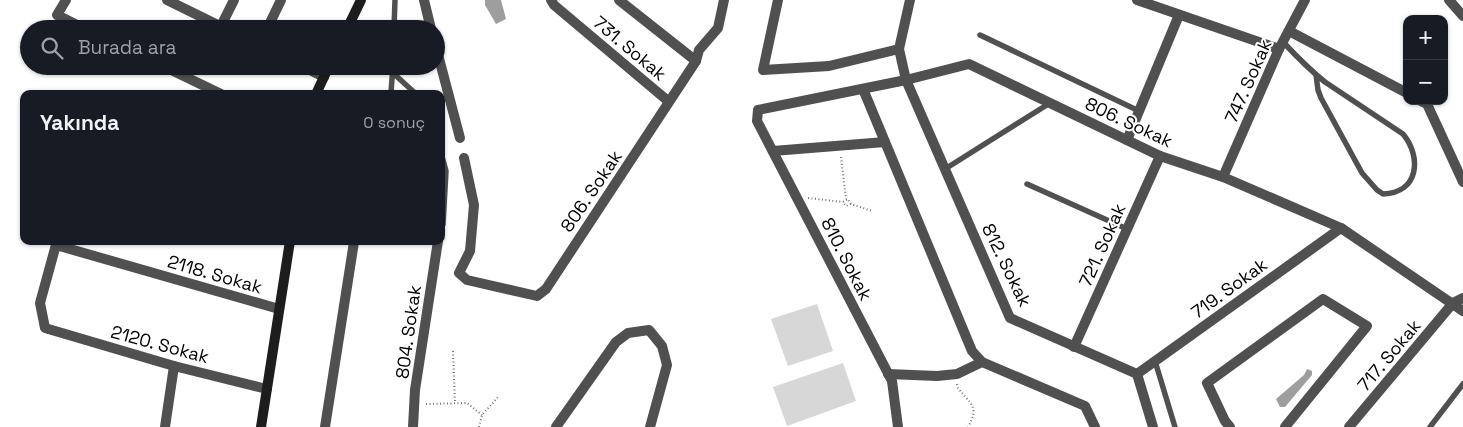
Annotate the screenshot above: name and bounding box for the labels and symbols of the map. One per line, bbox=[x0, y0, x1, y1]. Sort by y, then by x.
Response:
street label: 731. Sokak bbox=[589, 11, 672, 85]
street label: 747. Sokak bbox=[1219, 35, 1277, 126]
street label: 806. Sokak bbox=[1082, 92, 1177, 152]
street label: 806. Sokak bbox=[555, 145, 627, 236]
street label: 721. Sokak bbox=[1073, 200, 1131, 290]
street label: 810. Sokak bbox=[816, 214, 878, 305]
street label: 812. Sokak bbox=[977, 220, 1037, 311]
street label: 2118. Sokak bbox=[165, 250, 265, 299]
street label: 719. Sokak bbox=[1186, 252, 1272, 323]
street label: 804. Sokak bbox=[390, 283, 426, 380]
street label: 717. Sokak bbox=[1352, 314, 1426, 396]
street label: 2120. Sokak bbox=[108, 320, 212, 368]

